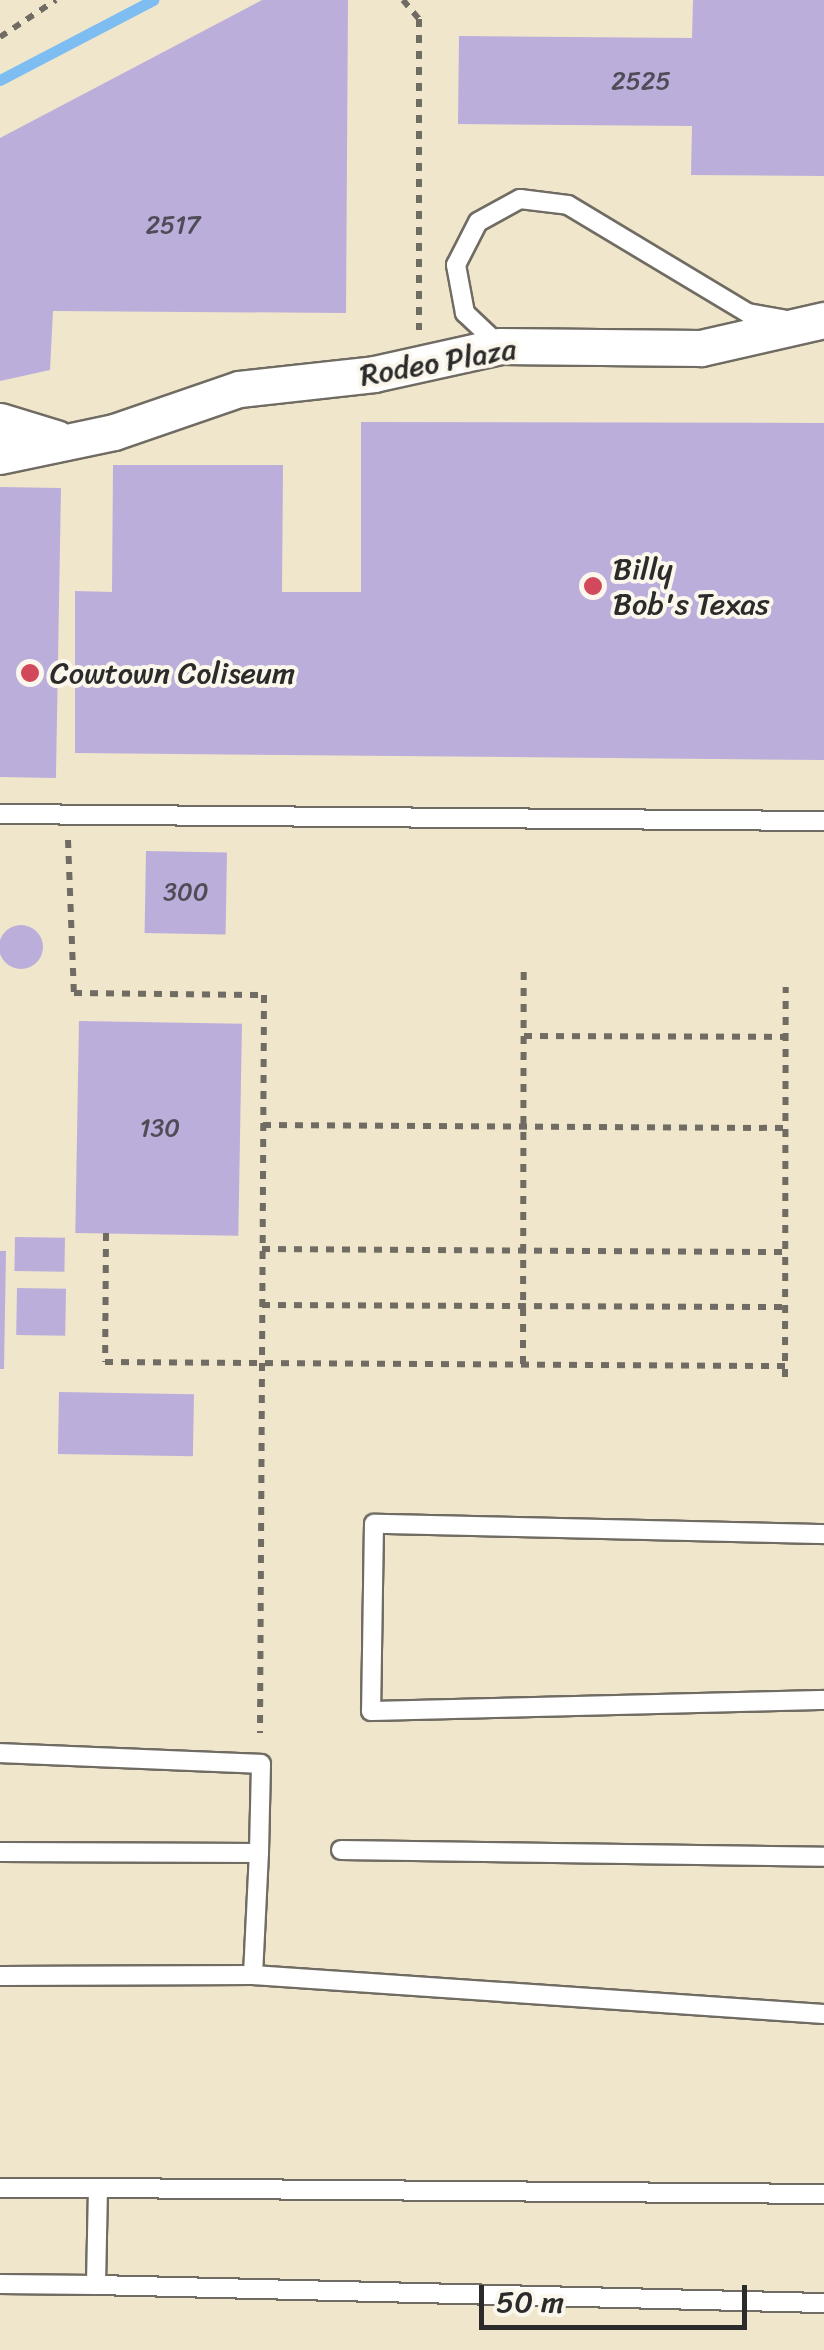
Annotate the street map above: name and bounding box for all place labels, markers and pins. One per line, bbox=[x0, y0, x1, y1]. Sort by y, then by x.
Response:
place label: Billy Bob's Texas bbox=[613, 551, 770, 622]
marker: Billy Bob's Texas bbox=[582, 575, 604, 597]
place label: Cowtown Coliseum bbox=[50, 655, 296, 691]
marker: Cowtown Coliseum bbox=[19, 662, 41, 684]

